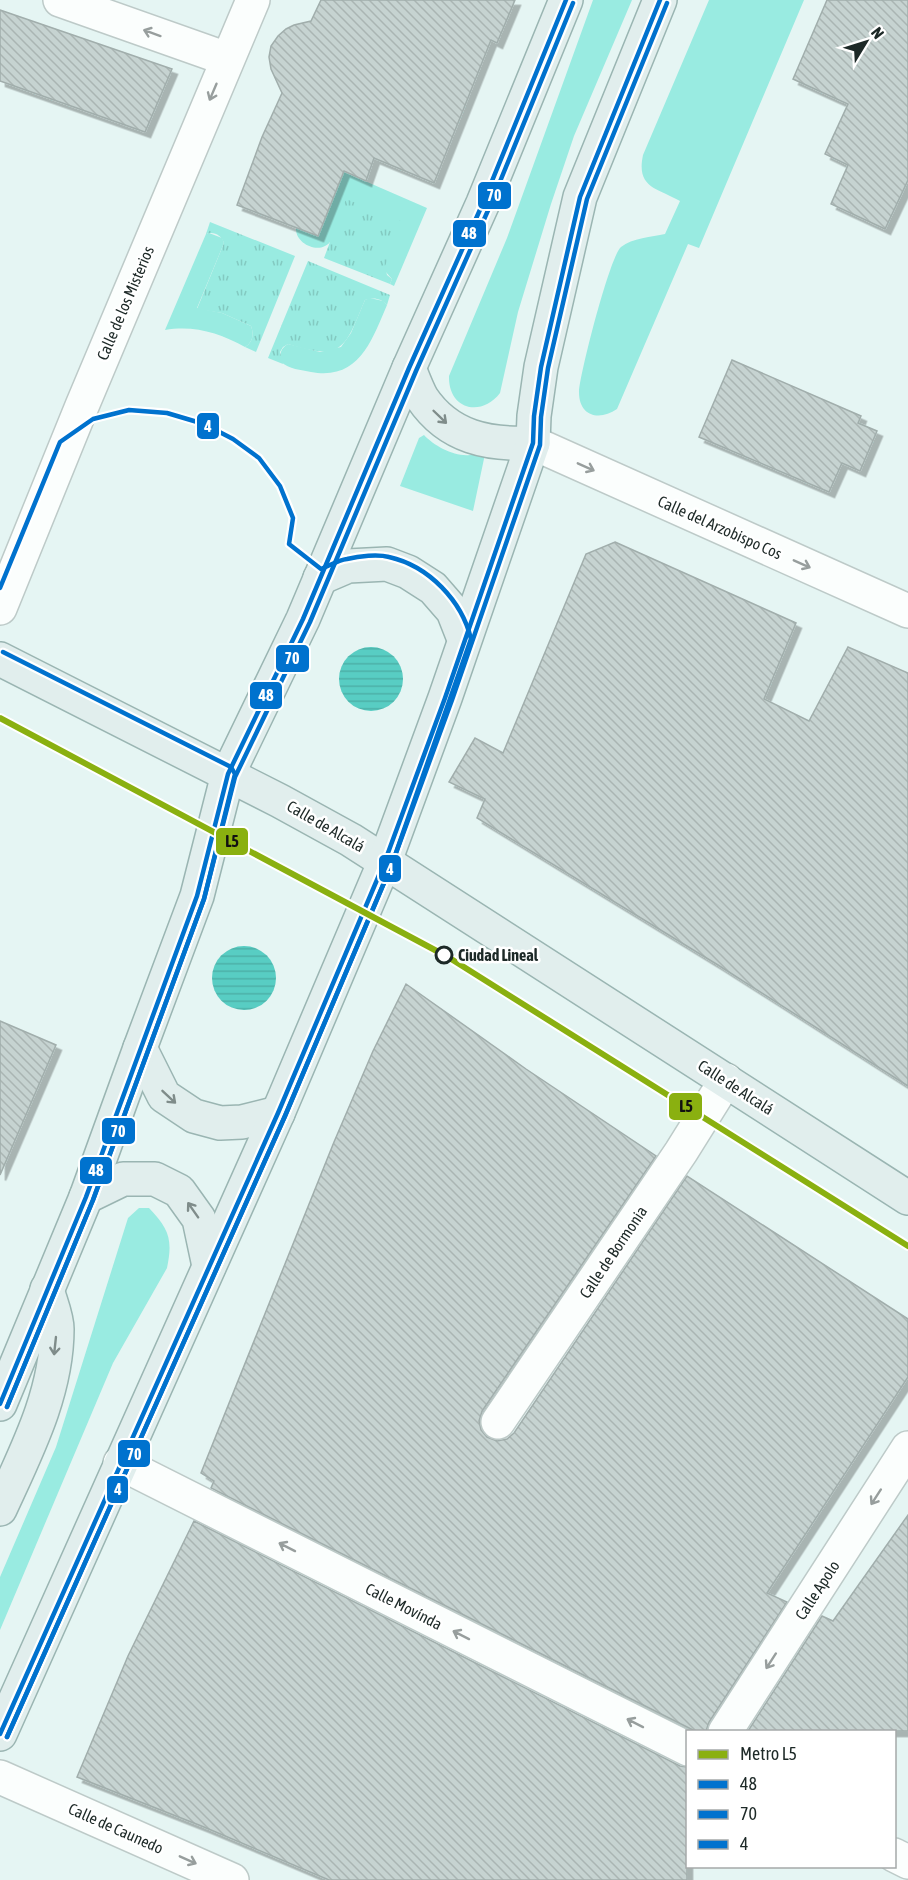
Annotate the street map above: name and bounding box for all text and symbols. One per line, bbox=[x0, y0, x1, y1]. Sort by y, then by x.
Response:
north arrow bbox=[836, 12, 896, 72]
text: N bbox=[868, 23, 888, 42]
one-way arrow bbox=[144, 26, 162, 37]
one-way arrow bbox=[207, 83, 218, 101]
line badge: 70 bbox=[477, 181, 512, 210]
text: 70 bbox=[486, 186, 502, 204]
line badge: 48 bbox=[452, 219, 487, 248]
text: 48 bbox=[460, 224, 477, 242]
street label: Calle de los Misterios bbox=[93, 243, 157, 363]
one-way arrow bbox=[433, 409, 448, 424]
line badge: 4 bbox=[196, 412, 220, 440]
text: 4 bbox=[203, 417, 212, 435]
one-way arrow bbox=[577, 461, 595, 473]
street label: Calle del Arzobispo Cos bbox=[655, 492, 785, 564]
one-way arrow bbox=[793, 559, 811, 570]
line badge: 70 bbox=[275, 644, 310, 673]
text: 70 bbox=[284, 649, 300, 667]
line badge: 48 bbox=[249, 681, 283, 710]
text: 48 bbox=[257, 686, 274, 704]
street label: Calle de Alcalá bbox=[284, 797, 368, 855]
line badge: L5 bbox=[215, 827, 249, 856]
text: L5 bbox=[225, 832, 239, 850]
line badge: 4 bbox=[378, 854, 402, 883]
text: 4 bbox=[385, 860, 394, 878]
marker: Ciudad Lineal bbox=[435, 946, 453, 964]
place label: Ciudad Lineal bbox=[458, 946, 539, 964]
street label: Calle de Alcalá bbox=[695, 1056, 777, 1118]
one-way arrow bbox=[162, 1090, 177, 1104]
line badge: L5 bbox=[668, 1092, 703, 1121]
text: L5 bbox=[679, 1097, 693, 1115]
line badge: 70 bbox=[101, 1117, 136, 1145]
text: 70 bbox=[110, 1122, 126, 1140]
line badge: 48 bbox=[79, 1156, 113, 1185]
text: 48 bbox=[87, 1161, 104, 1179]
one-way arrow bbox=[187, 1203, 199, 1219]
street label: Calle de Bormonia bbox=[576, 1203, 650, 1301]
one-way arrow bbox=[50, 1336, 61, 1355]
line badge: 70 bbox=[117, 1439, 151, 1468]
text: 70 bbox=[126, 1445, 142, 1463]
line badge: 4 bbox=[106, 1475, 129, 1504]
text: 4 bbox=[113, 1480, 122, 1498]
one-way arrow bbox=[870, 1488, 882, 1505]
one-way arrow bbox=[278, 1541, 296, 1553]
street label: Calle Apolo bbox=[791, 1557, 844, 1624]
street label: Calle Movínda bbox=[363, 1579, 445, 1633]
one-way arrow bbox=[453, 1629, 470, 1641]
one-way arrow bbox=[764, 1652, 776, 1669]
one-way arrow bbox=[627, 1716, 645, 1728]
legend bbox=[686, 1730, 896, 1868]
text: Metro L5 bbox=[740, 1743, 797, 1764]
text: 48 bbox=[740, 1773, 757, 1794]
street label: Calle de Caunedo bbox=[66, 1799, 166, 1857]
text: 70 bbox=[740, 1803, 757, 1824]
text: 4 bbox=[740, 1833, 748, 1854]
one-way arrow bbox=[178, 1855, 197, 1866]

